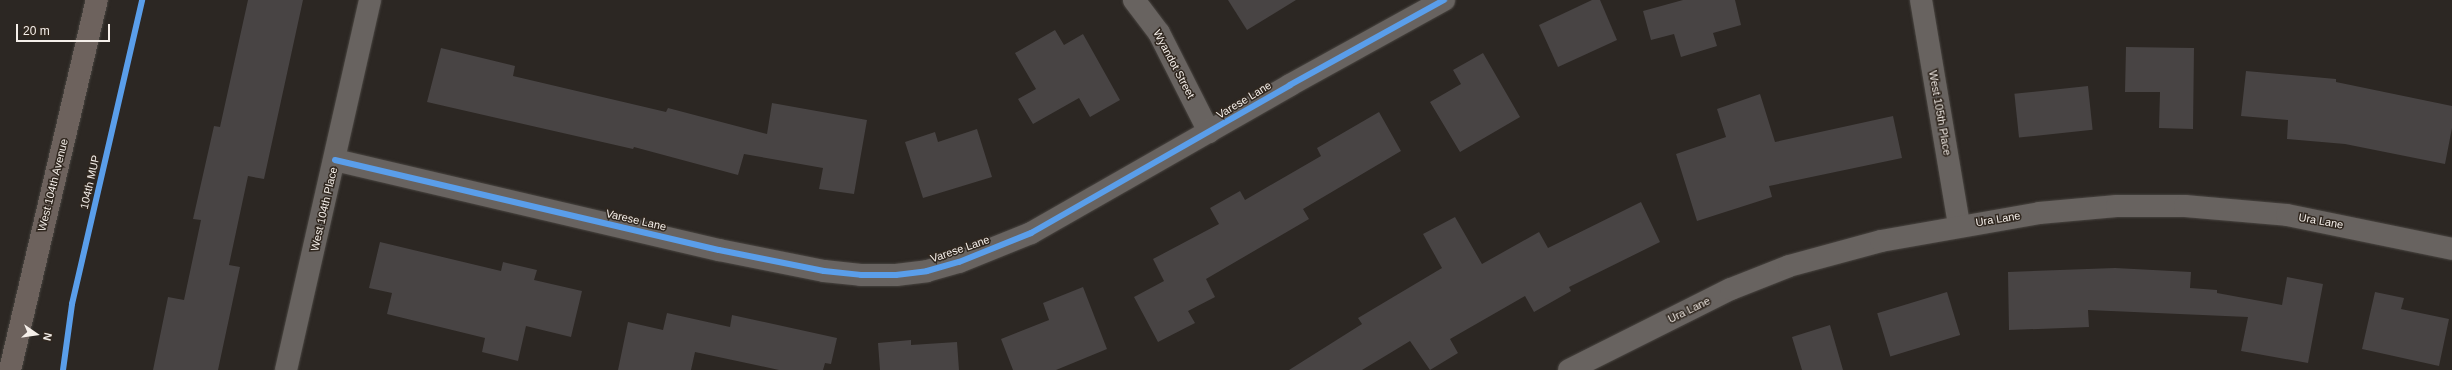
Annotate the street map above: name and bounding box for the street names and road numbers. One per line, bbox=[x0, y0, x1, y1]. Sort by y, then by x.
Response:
street label: Wyandot Street bbox=[1150, 27, 1198, 101]
street label: West 105th Place bbox=[1926, 70, 1954, 156]
street label: Varese Lane bbox=[1214, 78, 1274, 122]
street label: West 104th Avenue bbox=[35, 137, 71, 233]
street label: 104th MUP bbox=[77, 154, 103, 210]
street label: West 104th Place bbox=[308, 166, 340, 252]
street label: Varese Lane bbox=[605, 207, 667, 233]
street label: Ura Lane bbox=[1975, 209, 2021, 229]
street label: Ura Lane bbox=[2298, 211, 2344, 231]
street label: Varese Lane bbox=[929, 233, 991, 265]
street label: Ura Lane bbox=[1666, 294, 1712, 326]

